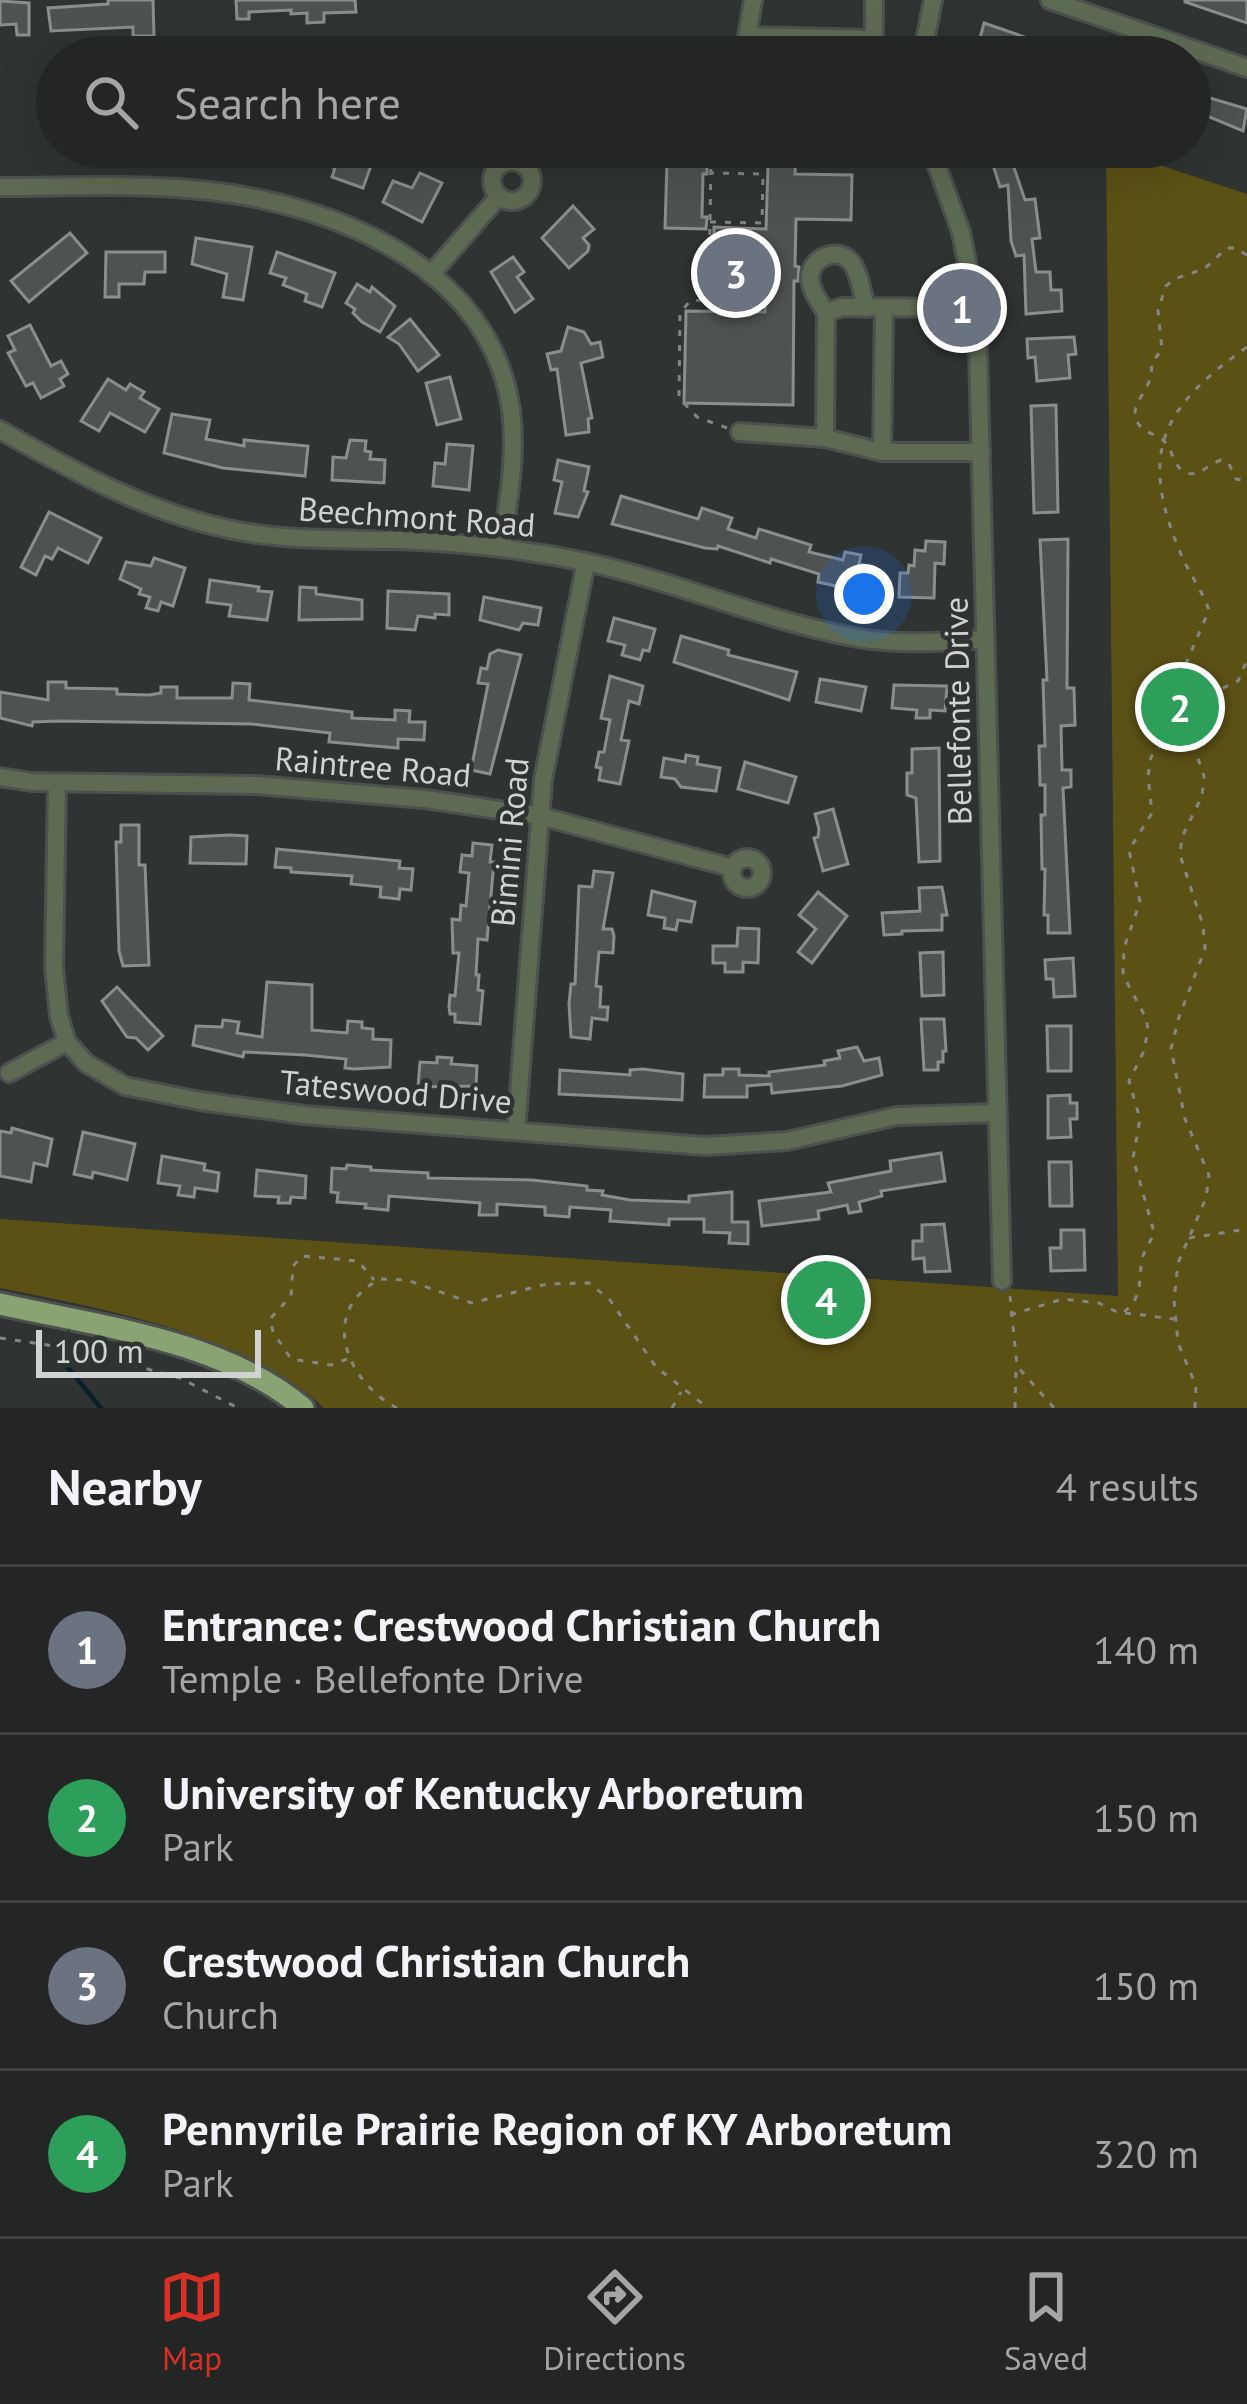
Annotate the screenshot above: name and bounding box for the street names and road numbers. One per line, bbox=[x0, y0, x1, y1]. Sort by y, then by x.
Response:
street label: Beechmont Road bbox=[297, 486, 537, 546]
street label: Bellefonte Drive bbox=[934, 596, 980, 826]
street label: Raintree Road bbox=[273, 736, 473, 796]
street label: Bimini Road bbox=[480, 756, 538, 928]
street label: Tateswood Drive bbox=[278, 1059, 514, 1123]

